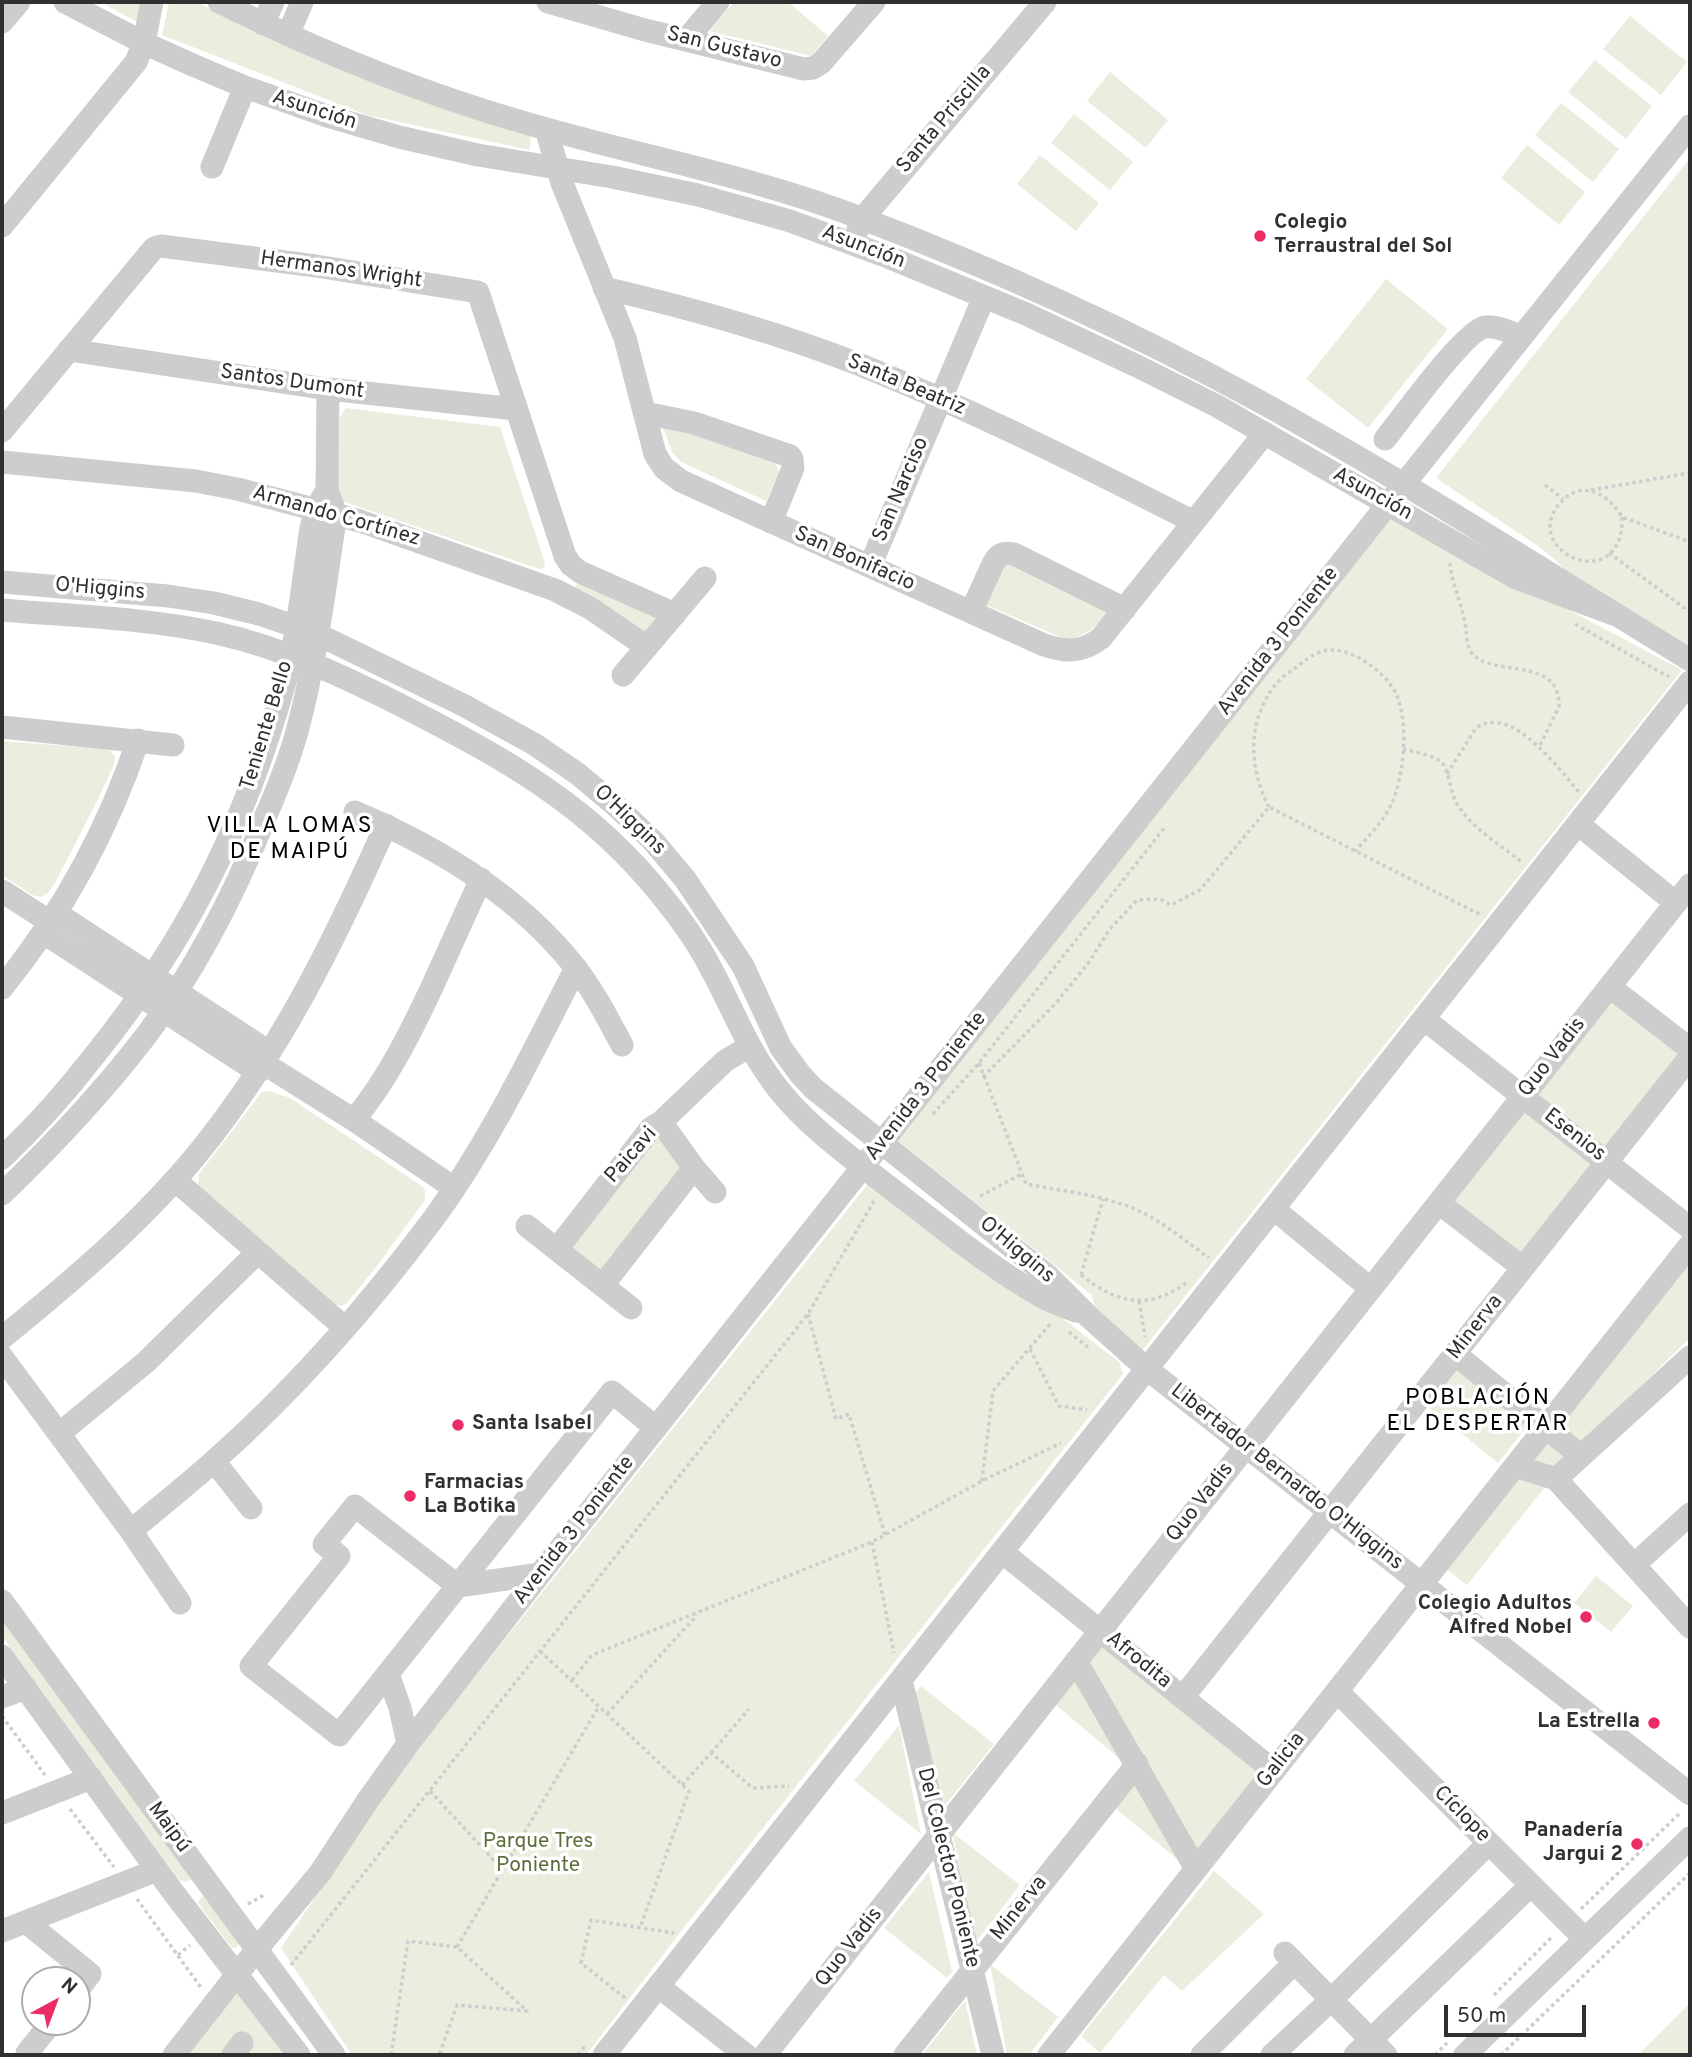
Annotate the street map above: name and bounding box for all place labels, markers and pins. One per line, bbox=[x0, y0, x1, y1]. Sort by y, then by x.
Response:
place label: Colegio Terraustral del Sol bbox=[1274, 211, 1452, 261]
marker: Colegio Terraustral del Sol bbox=[1252, 228, 1268, 244]
place label: Santa Isabel bbox=[472, 1412, 592, 1438]
marker: Santa Isabel bbox=[450, 1417, 466, 1433]
place label: Farmacias La Botika bbox=[424, 1471, 524, 1521]
marker: Farmacias La Botika bbox=[402, 1488, 418, 1504]
place label: Colegio Adultos Alfred Nobel bbox=[1418, 1592, 1572, 1642]
marker: Colegio Adultos Alfred Nobel bbox=[1578, 1609, 1594, 1625]
place label: La Estrella bbox=[1537, 1710, 1640, 1736]
marker: La Estrella bbox=[1646, 1715, 1662, 1731]
place label: Panadería Jargui 2 bbox=[1524, 1819, 1623, 1869]
marker: Panadería Jargui 2 bbox=[1629, 1836, 1645, 1852]

